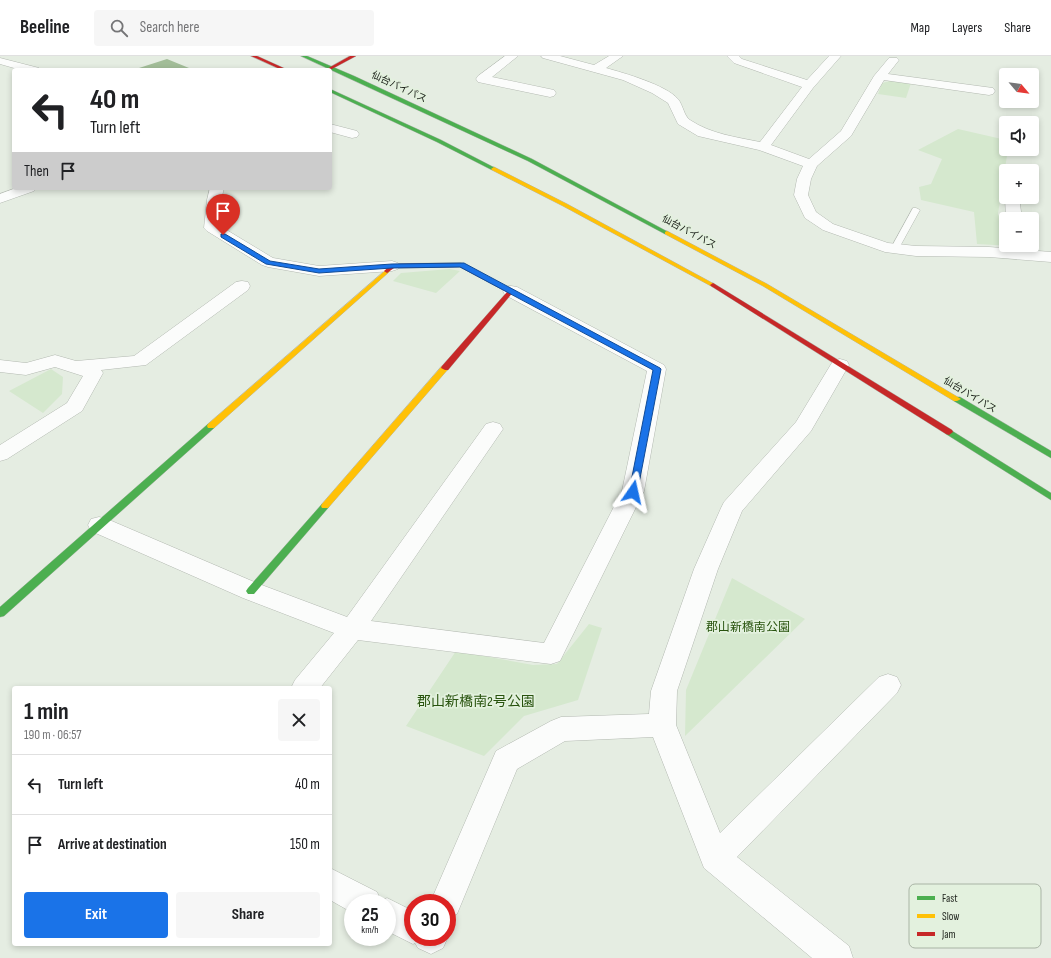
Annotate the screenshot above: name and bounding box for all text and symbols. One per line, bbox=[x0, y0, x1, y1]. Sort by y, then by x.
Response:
search box bbox=[94, 10, 374, 46]
text: Beeline bbox=[20, 16, 70, 39]
icon: search bbox=[108, 17, 130, 39]
text: Search here bbox=[140, 18, 199, 37]
text: Map bbox=[910, 19, 930, 36]
text: Layers bbox=[952, 19, 982, 36]
text: Share bbox=[1004, 19, 1031, 36]
north arrow bbox=[999, 68, 1039, 108]
map controls bbox=[999, 68, 1039, 252]
street label: 仙台バイパス bbox=[369, 69, 429, 105]
text: 40 m bbox=[90, 83, 139, 116]
icon: left bbox=[24, 84, 76, 136]
button: sound bbox=[999, 116, 1039, 156]
text: Turn left bbox=[90, 117, 141, 138]
icon: arrive bbox=[57, 160, 79, 182]
text: Then bbox=[24, 162, 49, 181]
button: + bbox=[999, 164, 1039, 204]
pin bbox=[206, 194, 240, 235]
icon: arrive bbox=[212, 200, 234, 222]
button: − bbox=[999, 212, 1039, 252]
street label: 仙台バイパス bbox=[660, 213, 718, 251]
street label: 仙台バイパス bbox=[941, 374, 999, 416]
position arrow bbox=[612, 471, 654, 513]
park label: 郡山新橋南公園 bbox=[706, 620, 790, 635]
park label: 郡山新橋南2号公園 bbox=[417, 693, 535, 710]
text: 1 min bbox=[24, 697, 69, 726]
button: close bbox=[278, 699, 320, 741]
text: 190 m · 06:57 bbox=[24, 727, 82, 743]
icon: left bbox=[24, 774, 46, 796]
text: Turn left bbox=[58, 775, 103, 794]
text: 40 m bbox=[295, 775, 320, 794]
icon: arrive bbox=[24, 834, 46, 856]
text: Arrive at destination bbox=[58, 835, 167, 854]
text: 150 m bbox=[290, 835, 320, 854]
legend bbox=[909, 884, 1041, 948]
button: Exit bbox=[24, 892, 168, 938]
button: Share bbox=[176, 892, 320, 938]
text: Fast bbox=[942, 892, 958, 905]
speed limit sign: 30 bbox=[404, 894, 456, 946]
text: 25 bbox=[361, 903, 379, 927]
text: Slow bbox=[942, 910, 959, 923]
text: km/h bbox=[361, 924, 379, 936]
text: Jam bbox=[941, 928, 956, 941]

